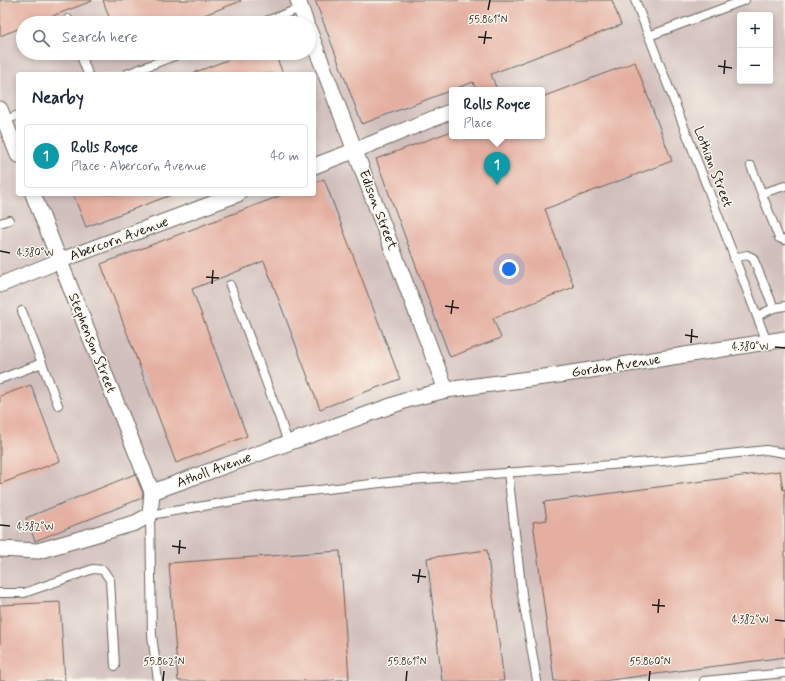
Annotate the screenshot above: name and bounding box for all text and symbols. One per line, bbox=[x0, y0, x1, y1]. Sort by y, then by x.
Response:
map controls bbox=[737, 12, 773, 84]
button: + bbox=[737, 12, 773, 48]
text: 55.861°N bbox=[469, 13, 508, 27]
search box bbox=[16, 16, 316, 60]
icon: search bbox=[30, 27, 52, 49]
text: Search here bbox=[62, 28, 138, 48]
button: − bbox=[737, 48, 773, 84]
text: Nearby bbox=[32, 87, 84, 109]
popup bbox=[449, 87, 545, 139]
text: Rolls Royce bbox=[463, 95, 531, 115]
text: Place bbox=[463, 115, 492, 132]
street label: Lothian Street bbox=[689, 124, 737, 210]
text: Rolls Royce bbox=[71, 138, 138, 158]
text: 1 bbox=[43, 148, 49, 165]
text: 40 m bbox=[270, 148, 299, 165]
pin: 1 bbox=[484, 152, 510, 185]
text: Place · Abercorn Avenue bbox=[71, 158, 206, 175]
street label: Edison Street bbox=[354, 167, 402, 253]
street label: Abercorn Avenue bbox=[67, 213, 171, 265]
text: 4.380°W bbox=[17, 246, 53, 260]
your location bbox=[499, 259, 519, 279]
street label: Stephenson Street bbox=[64, 290, 120, 396]
text: 4.380°W bbox=[732, 340, 768, 354]
street label: Gordon Avenue bbox=[570, 350, 662, 382]
street label: Atholl Avenue bbox=[174, 448, 254, 492]
text: 4.382°W bbox=[17, 520, 53, 534]
text: 4.382°W bbox=[732, 613, 768, 627]
text: 55.862°N bbox=[144, 655, 185, 669]
text: 55.861°N bbox=[388, 655, 427, 669]
text: 55.860°N bbox=[630, 655, 671, 669]

